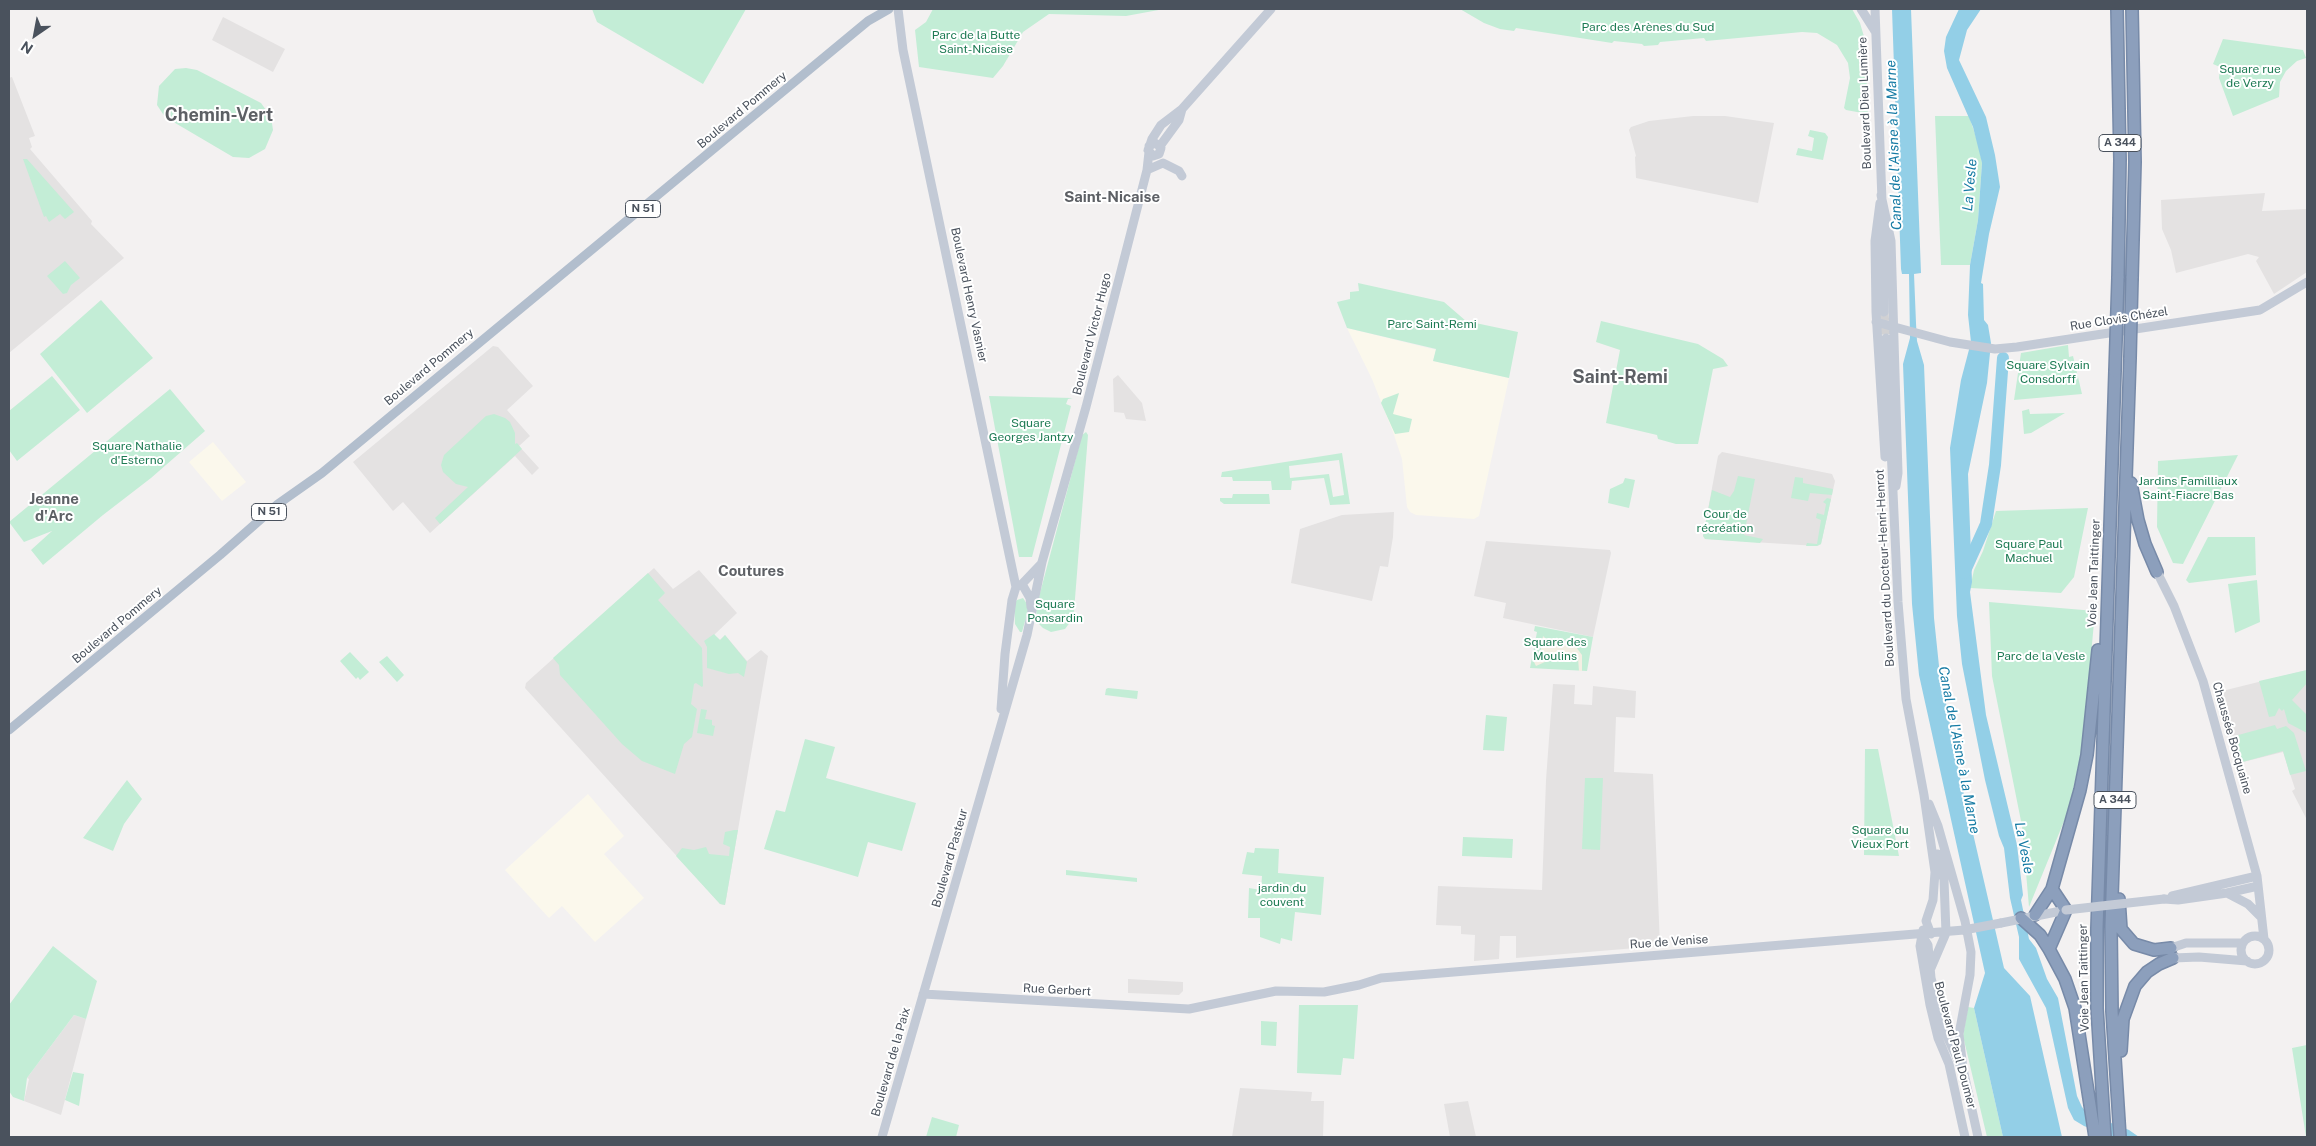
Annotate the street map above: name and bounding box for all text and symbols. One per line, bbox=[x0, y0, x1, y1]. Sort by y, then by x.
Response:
north arrow bbox=[10, 10, 60, 60]
park label: Parc des Arènes du Sud bbox=[1582, 20, 1714, 34]
park label: Parc de la Butte Saint-Nicaise bbox=[932, 28, 1020, 56]
street label: Boulevard Dieu Lumière bbox=[1855, 36, 1875, 170]
text: N bbox=[18, 38, 36, 57]
water label: Canal de l'Aisne à la Marne bbox=[1883, 60, 1905, 230]
park label: Square rue de Verzy bbox=[2219, 62, 2281, 90]
street label: Boulevard Pommery bbox=[694, 68, 790, 152]
district label: Chemin-Vert bbox=[165, 104, 273, 126]
road number: A 344 bbox=[2099, 134, 2141, 152]
water label: La Vesle bbox=[1959, 158, 1981, 212]
district label: Saint-Nicaise bbox=[1064, 188, 1160, 206]
road number: N 51 bbox=[626, 200, 660, 218]
street label: Boulevard Henry Vasnier bbox=[948, 226, 990, 364]
street label: Boulevard Victor Hugo bbox=[1070, 271, 1114, 397]
street label: Rue Clovis Chézel bbox=[2069, 304, 2169, 334]
park label: Parc Saint-Remi bbox=[1387, 317, 1477, 331]
street label: Boulevard Pommery bbox=[381, 325, 477, 409]
park label: Square Sylvain Consdorff bbox=[2006, 358, 2090, 386]
district label: Saint-Remi bbox=[1572, 366, 1668, 388]
park label: Square Georges Jantzy bbox=[989, 416, 1073, 444]
park label: Square Nathalie d'Esterno bbox=[92, 439, 182, 467]
street label: Boulevard du Docteur-Henri-Henrot bbox=[1873, 469, 1897, 667]
park label: Jardins Familliaux Saint-Fiacre Bas bbox=[2138, 474, 2238, 502]
district label: Jeanne d'Arc bbox=[29, 490, 79, 525]
road number: N 51 bbox=[252, 504, 286, 520]
park label: Cour de récréation bbox=[1697, 507, 1753, 535]
street label: Voie Jean Taittinger bbox=[2085, 519, 2103, 627]
park label: Square Paul Machuel bbox=[1995, 537, 2063, 565]
district label: Coutures bbox=[718, 562, 784, 580]
street label: Boulevard Pommery bbox=[69, 583, 165, 667]
park label: Square Ponsardin bbox=[1027, 597, 1083, 625]
park label: Square des Moulins bbox=[1523, 635, 1587, 663]
park label: Parc de la Vesle bbox=[1997, 649, 2085, 663]
water label: Canal de l'Aisne à la Marne bbox=[1935, 665, 1983, 835]
street label: Chaussée Bocquaine bbox=[2209, 680, 2255, 796]
road number: A 344 bbox=[2094, 792, 2136, 808]
street label: Boulevard Pasteur bbox=[929, 807, 971, 909]
water label: La Vesle bbox=[2011, 821, 2037, 875]
park label: Square du Vieux Port bbox=[1851, 823, 1909, 851]
park label: jardin du couvent bbox=[1258, 881, 1306, 909]
street label: Voie Jean Taittinger bbox=[2076, 924, 2092, 1032]
street label: Rue de Venise bbox=[1629, 932, 1709, 952]
street label: Boulevard Paul Doumer bbox=[1931, 980, 1979, 1110]
street label: Rue Gerbert bbox=[1023, 981, 1091, 999]
street label: Boulevard de la Paix bbox=[869, 1006, 913, 1118]

